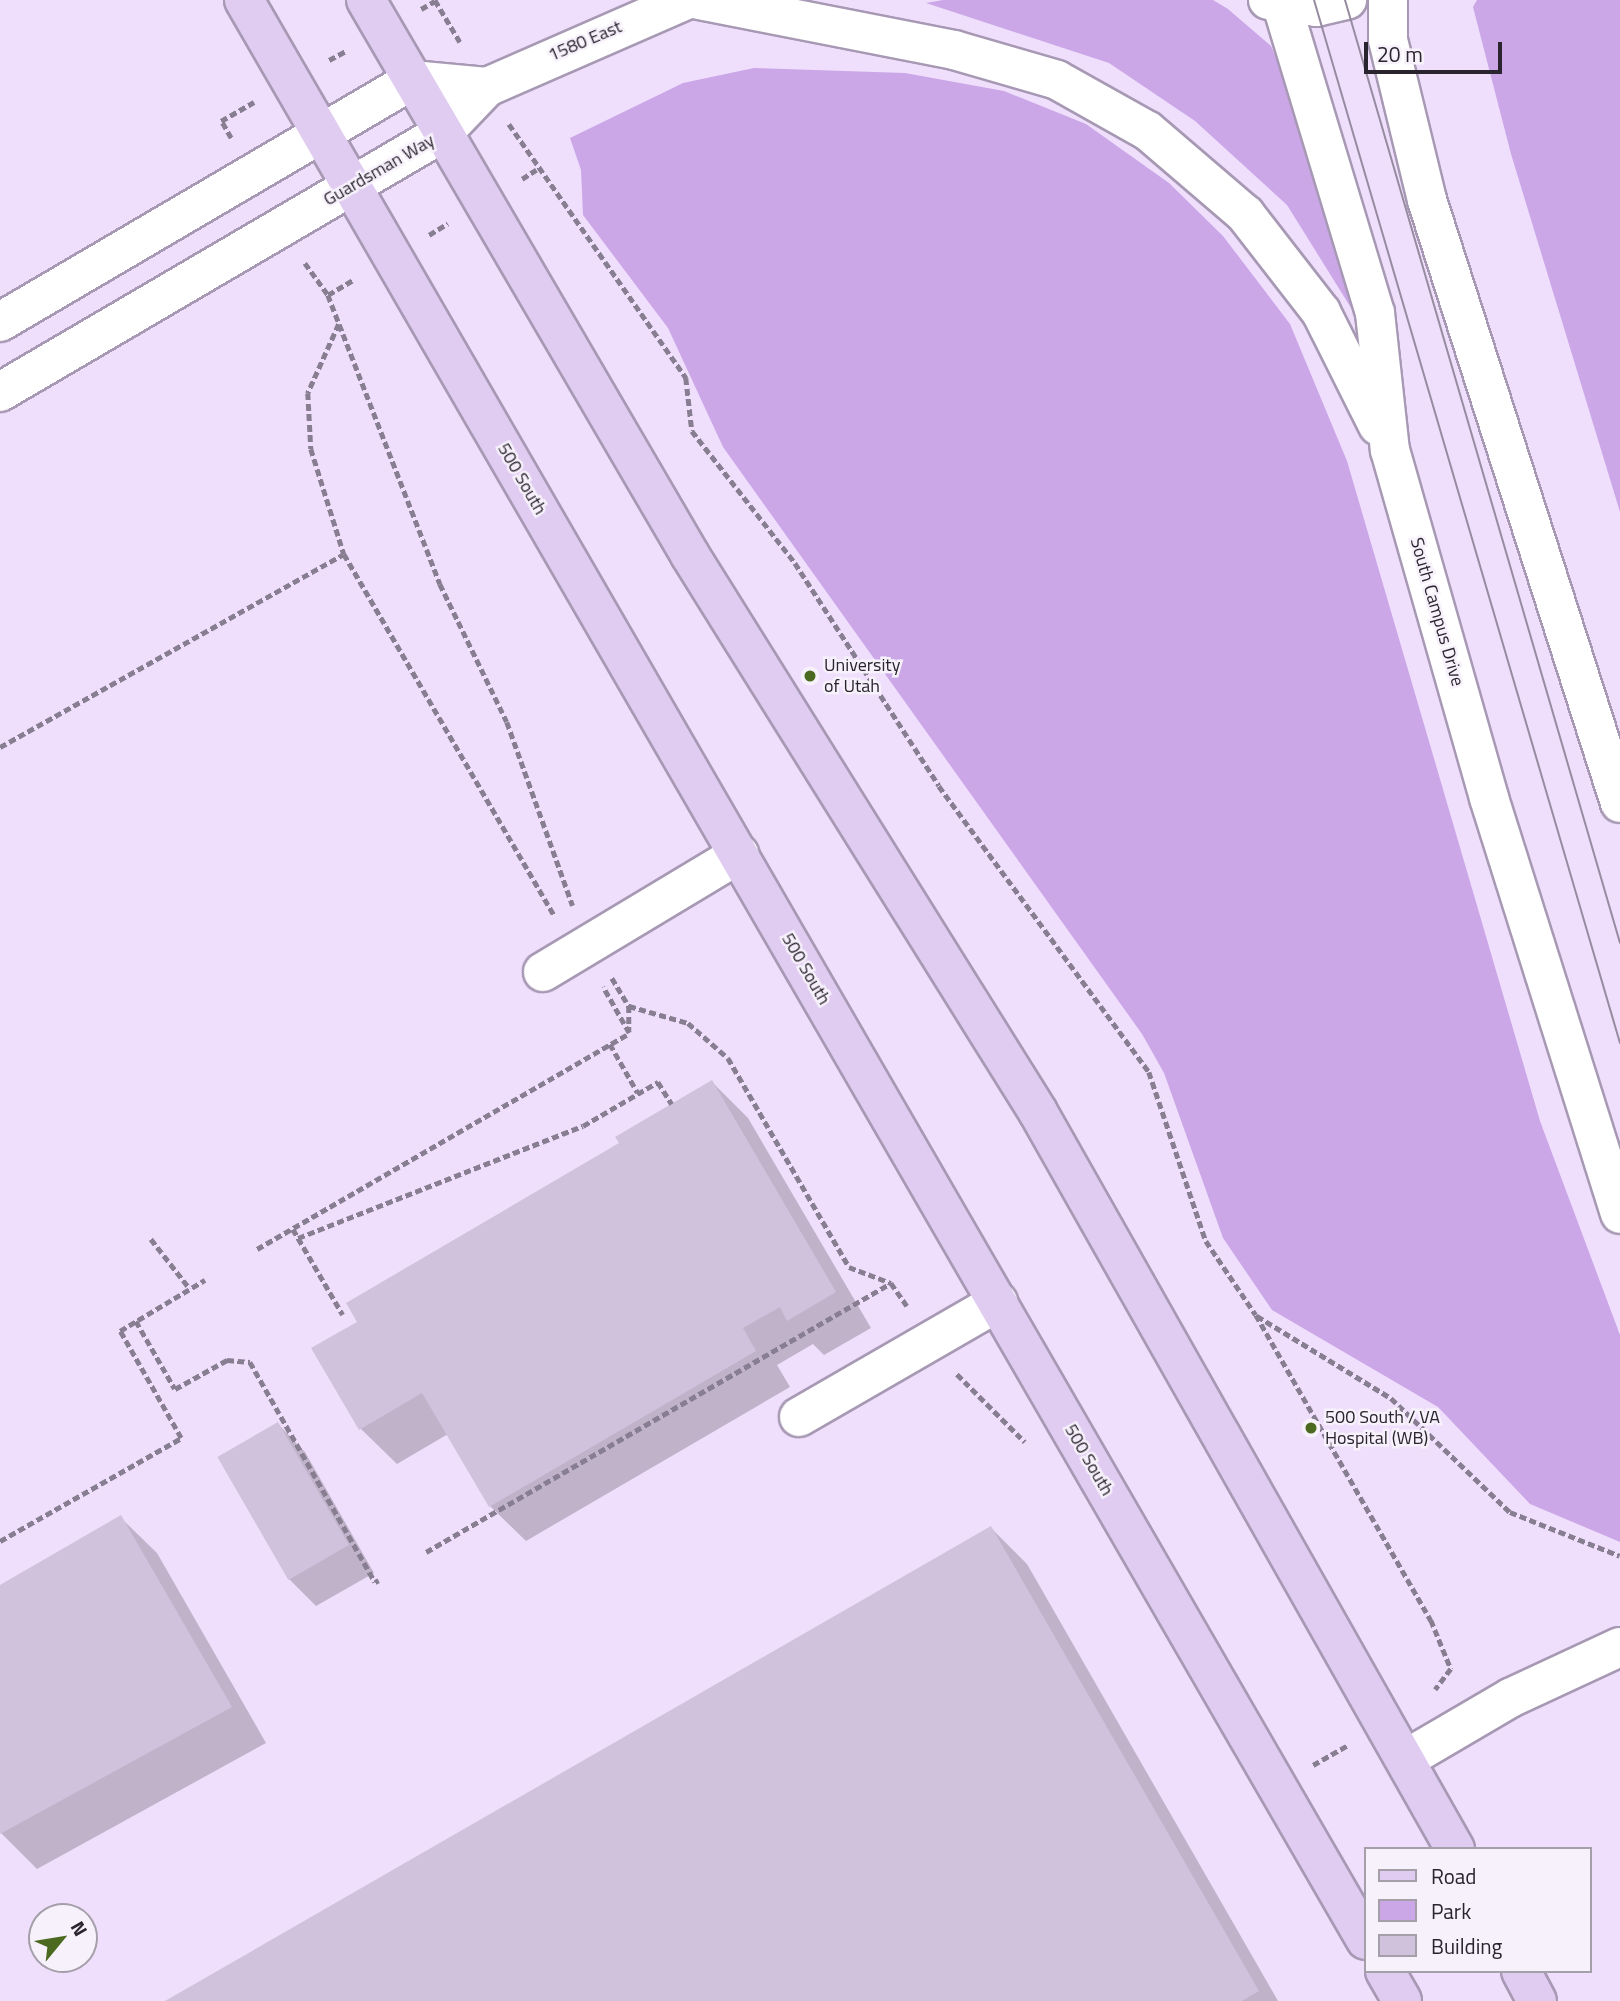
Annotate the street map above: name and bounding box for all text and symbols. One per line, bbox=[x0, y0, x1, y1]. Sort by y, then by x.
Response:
street label: 1580 East bbox=[545, 16, 625, 66]
scale bar bbox=[1368, 28, 1506, 72]
text: 20 m bbox=[1377, 38, 1423, 70]
street label: Guardsman Way bbox=[320, 130, 438, 210]
street label: 500 South bbox=[493, 439, 551, 519]
street label: South Campus Drive bbox=[1405, 535, 1469, 689]
place label: University of Utah bbox=[824, 655, 900, 698]
marker: University of Utah bbox=[802, 668, 818, 684]
street label: 500 South bbox=[777, 929, 835, 1009]
place label: 500 South / VA Hospital (WB) bbox=[1325, 1407, 1440, 1450]
street label: 500 South bbox=[1060, 1420, 1118, 1500]
marker: 500 South / VA Hospital (WB) bbox=[1303, 1420, 1319, 1436]
legend bbox=[1364, 1847, 1592, 1973]
text: Road bbox=[1431, 1860, 1476, 1892]
text: Park bbox=[1431, 1895, 1471, 1927]
north arrow bbox=[28, 1903, 98, 1973]
text: N bbox=[64, 1915, 96, 1941]
text: Building bbox=[1431, 1930, 1502, 1962]

